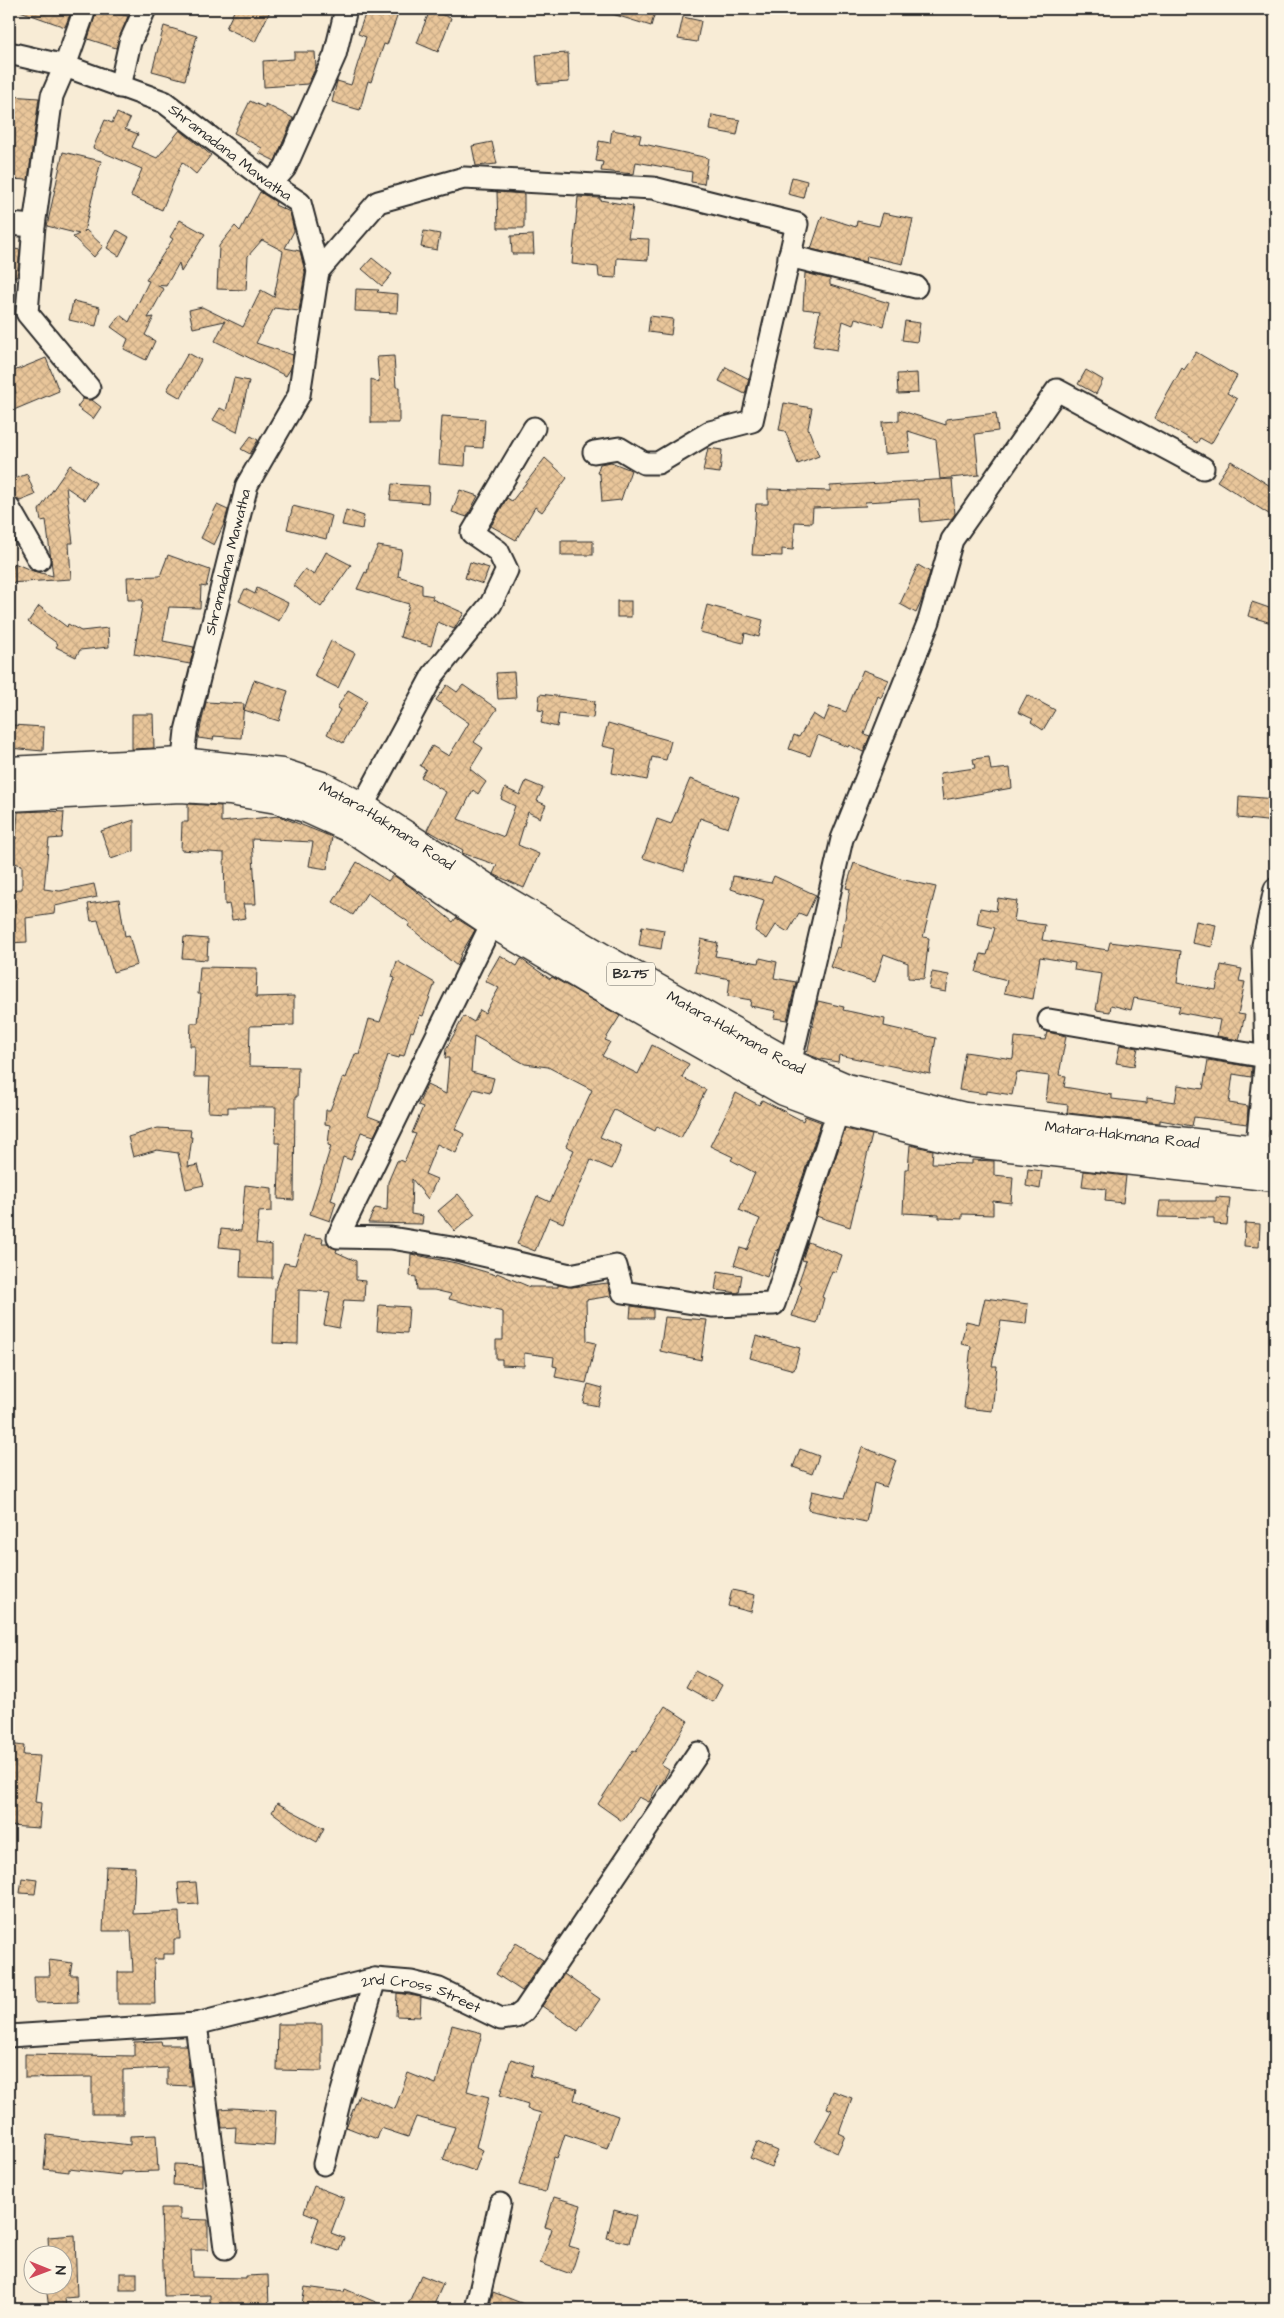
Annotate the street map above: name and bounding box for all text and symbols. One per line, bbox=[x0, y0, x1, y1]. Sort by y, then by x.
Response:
street label: Shramadana Mawatha bbox=[164, 99, 297, 206]
street label: Shramadana Mawatha bbox=[200, 486, 256, 637]
street label: Matara-Hakmana Road bbox=[316, 776, 459, 875]
road number: B275 bbox=[607, 962, 655, 986]
street label: Matara-Hakmana Road bbox=[663, 986, 809, 1079]
street label: Matara-Hakmana Road bbox=[1044, 1116, 1201, 1154]
street label: 2nd Cross Street bbox=[359, 1968, 484, 2018]
north arrow bbox=[22, 2246, 72, 2296]
text: N bbox=[50, 2266, 70, 2275]

